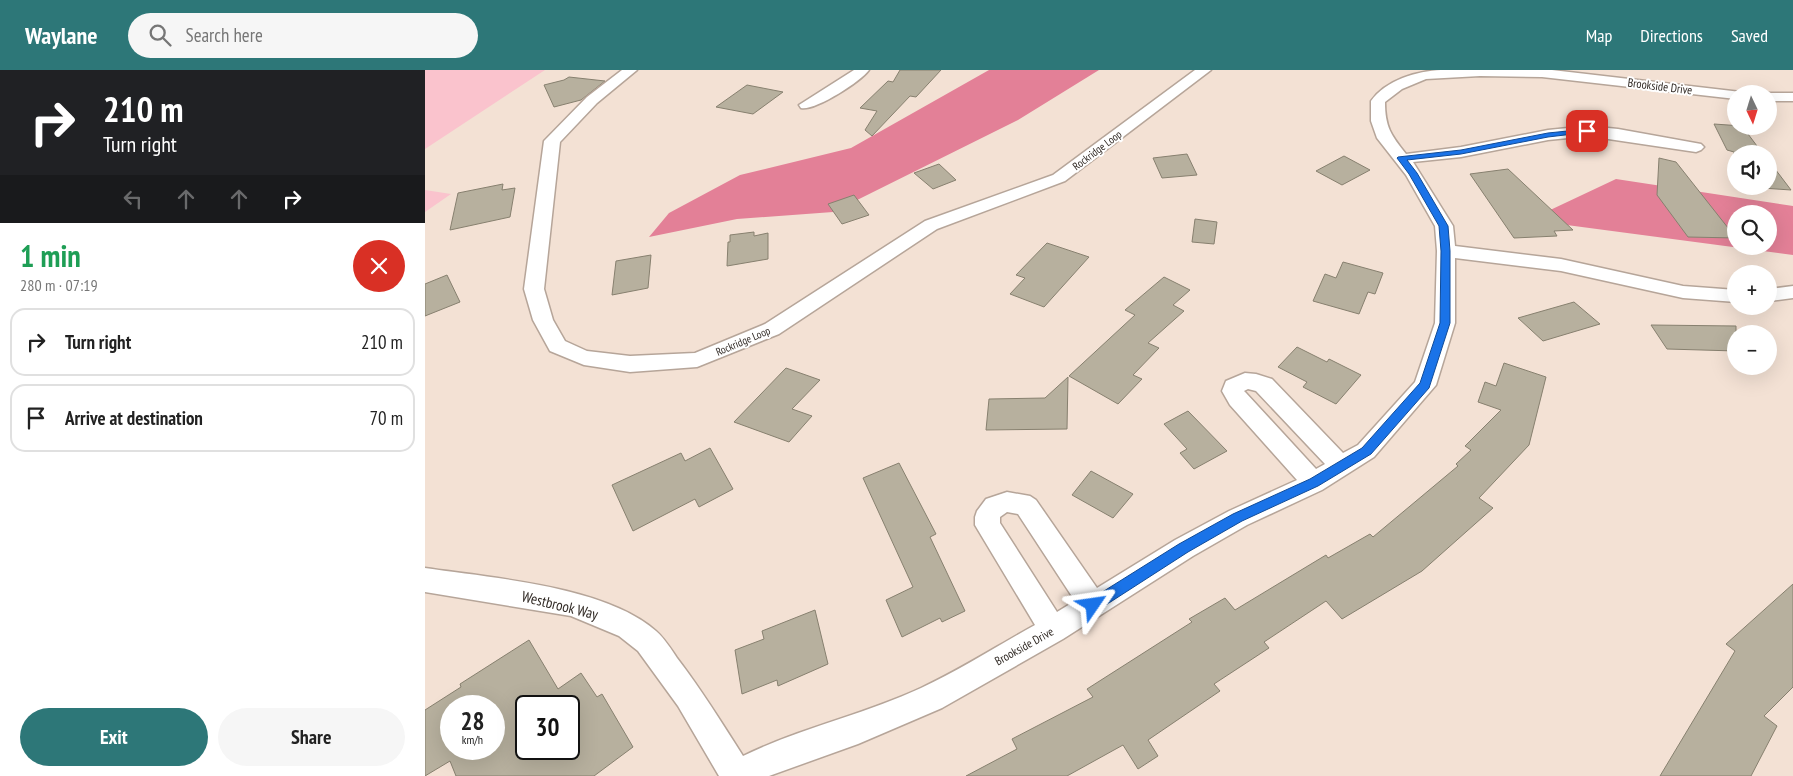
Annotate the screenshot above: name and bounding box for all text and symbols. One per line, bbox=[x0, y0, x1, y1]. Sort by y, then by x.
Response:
search box bbox=[128, 13, 478, 58]
text: Waylane bbox=[25, 20, 98, 51]
icon: search bbox=[146, 21, 174, 49]
text: Search here bbox=[186, 23, 263, 47]
text: Map bbox=[1586, 24, 1612, 47]
text: Directions bbox=[1640, 24, 1703, 47]
text: Saved bbox=[1731, 24, 1768, 47]
street label: Brookside Drive bbox=[1627, 75, 1693, 97]
north arrow bbox=[1727, 85, 1777, 135]
map controls bbox=[1727, 85, 1777, 375]
text: 210 m bbox=[103, 86, 184, 132]
icon: right bbox=[20, 90, 85, 155]
pin bbox=[1566, 110, 1608, 152]
icon: arrive bbox=[1573, 117, 1601, 145]
street label: Rockridge Loop bbox=[1070, 127, 1125, 173]
text: Turn right bbox=[103, 130, 177, 158]
button: sound bbox=[1727, 145, 1777, 195]
icon: left bbox=[119, 185, 147, 213]
icon: ahead bbox=[172, 185, 200, 213]
icon: ahead bbox=[225, 185, 253, 213]
icon: right bbox=[278, 185, 306, 213]
button: search bbox=[1727, 205, 1777, 255]
text: 1 min bbox=[20, 236, 81, 275]
button: close bbox=[353, 240, 405, 292]
button: + bbox=[1727, 265, 1777, 315]
text: 280 m · 07:19 bbox=[20, 275, 98, 295]
street label: Rockridge Loop bbox=[714, 323, 773, 359]
button: − bbox=[1727, 325, 1777, 375]
icon: right bbox=[22, 328, 50, 356]
text: Turn right bbox=[65, 330, 131, 354]
text: 210 m bbox=[361, 330, 403, 354]
icon: arrive bbox=[22, 404, 50, 432]
text: Arrive at destination bbox=[65, 406, 203, 430]
text: 70 m bbox=[370, 406, 403, 430]
position arrow bbox=[1066, 578, 1118, 630]
street label: Westbrook Way bbox=[520, 586, 601, 624]
street label: Brookside Drive bbox=[992, 624, 1056, 668]
speed limit sign: 30 bbox=[515, 695, 580, 760]
text: 28 bbox=[461, 705, 484, 737]
button: Exit bbox=[20, 708, 208, 766]
button: Share bbox=[218, 708, 405, 766]
text: km/h bbox=[462, 732, 483, 747]

